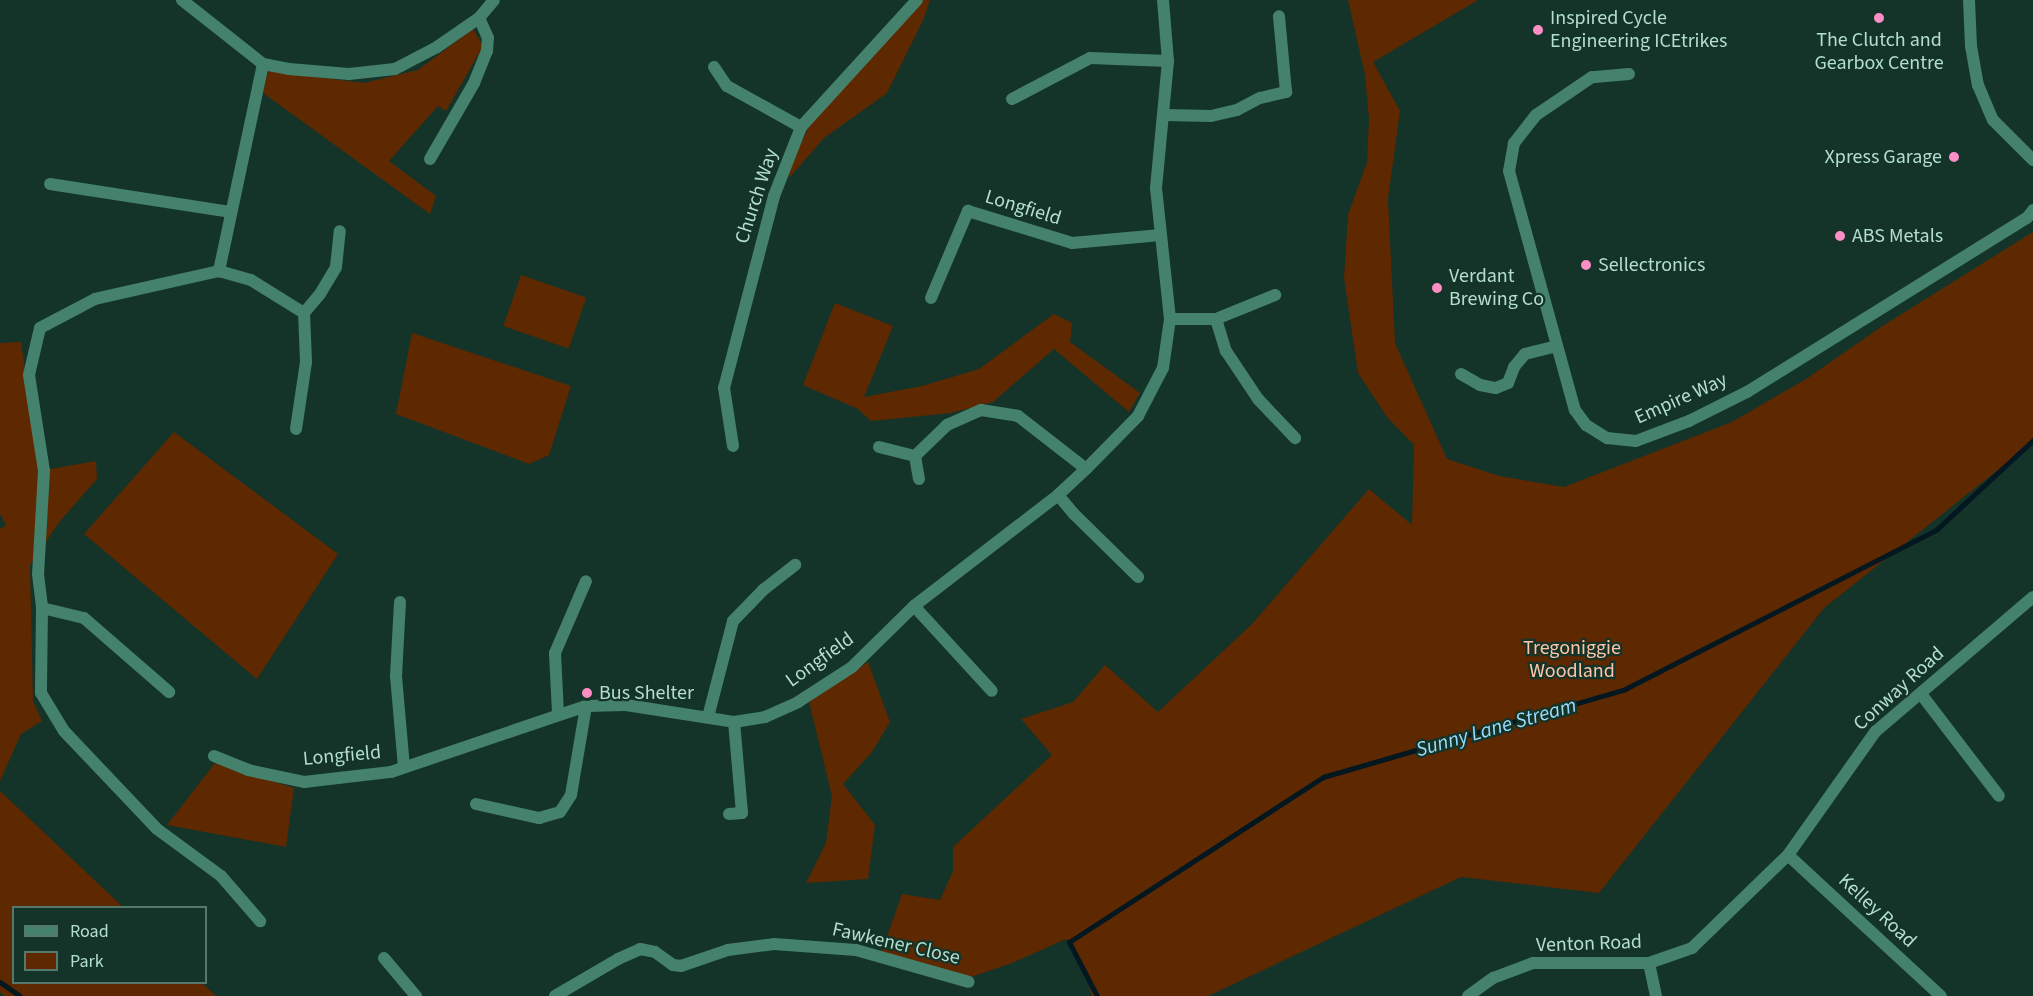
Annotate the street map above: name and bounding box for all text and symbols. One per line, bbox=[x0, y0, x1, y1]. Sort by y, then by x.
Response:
place label: Inspired Cycle Engineering ICEtrikes bbox=[1550, 6, 1727, 53]
marker: The Clutch and Gearbox Centre bbox=[1872, 11, 1886, 25]
marker: Inspired Cycle Engineering ICEtrikes bbox=[1531, 23, 1545, 37]
place label: The Clutch and Gearbox Centre bbox=[1814, 28, 1944, 75]
street label: Church Way bbox=[730, 145, 784, 247]
place label: Xpress Garage bbox=[1825, 145, 1942, 169]
marker: Xpress Garage bbox=[1947, 150, 1961, 164]
street label: Longfield bbox=[982, 185, 1064, 231]
place label: ABS Metals bbox=[1852, 224, 1943, 248]
marker: ABS Metals bbox=[1833, 229, 1847, 243]
place label: Sellectronics bbox=[1598, 253, 1705, 277]
marker: Sellectronics bbox=[1579, 258, 1593, 272]
place label: Verdant Brewing Co bbox=[1449, 264, 1544, 311]
marker: Verdant Brewing Co bbox=[1430, 281, 1444, 295]
street label: Empire Way bbox=[1631, 368, 1731, 430]
street label: Longfield bbox=[781, 627, 859, 693]
park label: Tregoniggie Woodland bbox=[1523, 636, 1621, 683]
street label: Conway Road bbox=[1849, 642, 1949, 736]
place label: Bus Shelter bbox=[599, 681, 694, 705]
marker: Bus Shelter bbox=[580, 686, 594, 700]
water label: Sunny Lane Stream bbox=[1413, 692, 1579, 762]
street label: Longfield bbox=[302, 741, 382, 771]
street label: Kelley Road bbox=[1833, 869, 1921, 953]
legend bbox=[12, 906, 207, 984]
street label: Fawkener Close bbox=[830, 918, 962, 970]
text: Road bbox=[70, 919, 109, 944]
street label: Venton Road bbox=[1536, 930, 1642, 958]
text: Park bbox=[70, 949, 104, 974]

